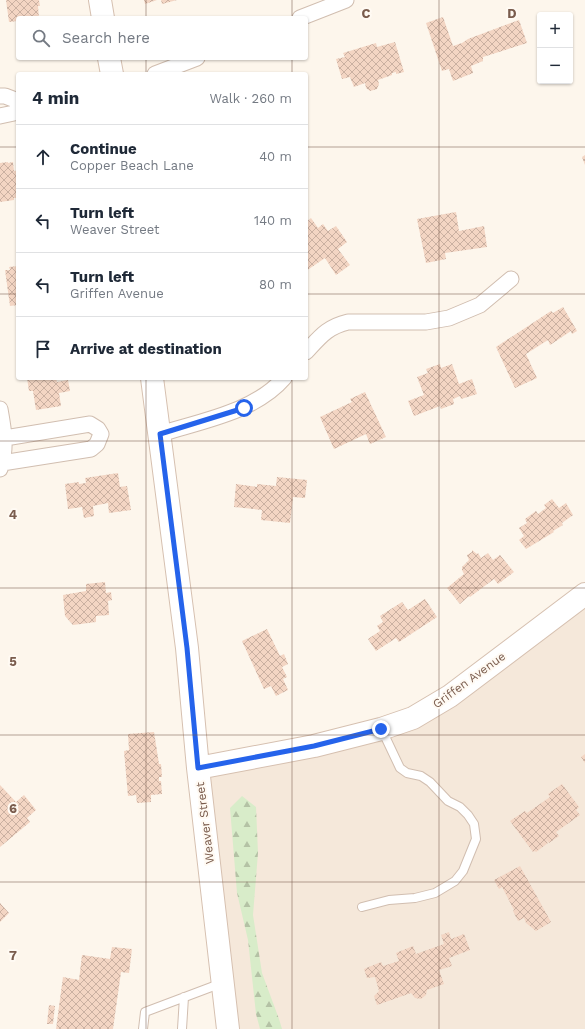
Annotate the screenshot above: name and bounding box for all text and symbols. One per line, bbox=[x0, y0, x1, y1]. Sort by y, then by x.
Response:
text: C bbox=[362, 6, 371, 21]
text: D bbox=[507, 6, 517, 21]
map controls bbox=[537, 12, 573, 84]
button: + bbox=[537, 12, 573, 48]
search box bbox=[16, 16, 308, 60]
icon: search bbox=[30, 27, 52, 49]
text: Search here bbox=[62, 29, 150, 47]
button: − bbox=[537, 48, 573, 84]
text: 4 min bbox=[32, 88, 79, 108]
text: Walk · 260 m bbox=[209, 91, 292, 106]
text: Continue bbox=[70, 140, 137, 158]
icon: ahead bbox=[32, 146, 54, 168]
text: 40 m bbox=[259, 149, 292, 164]
text: Copper Beach Lane bbox=[70, 158, 194, 173]
text: Turn left bbox=[70, 204, 134, 222]
icon: left bbox=[32, 210, 54, 232]
text: 140 m bbox=[254, 213, 292, 228]
text: Weaver Street bbox=[70, 222, 160, 237]
text: Turn left bbox=[70, 268, 134, 286]
icon: left bbox=[32, 274, 54, 296]
text: 80 m bbox=[259, 277, 292, 292]
text: Griffen Avenue bbox=[70, 286, 164, 301]
icon: arrive bbox=[32, 338, 54, 360]
text: Arrive at destination bbox=[70, 340, 222, 358]
route start bbox=[235, 399, 253, 417]
text: 4 bbox=[9, 507, 18, 522]
street label: Griffen Avenue bbox=[430, 649, 508, 711]
text: 5 bbox=[9, 654, 17, 669]
route end bbox=[372, 720, 390, 738]
street label: Weaver Street bbox=[193, 781, 217, 865]
text: 6 bbox=[9, 801, 17, 816]
text: 7 bbox=[9, 948, 17, 963]

